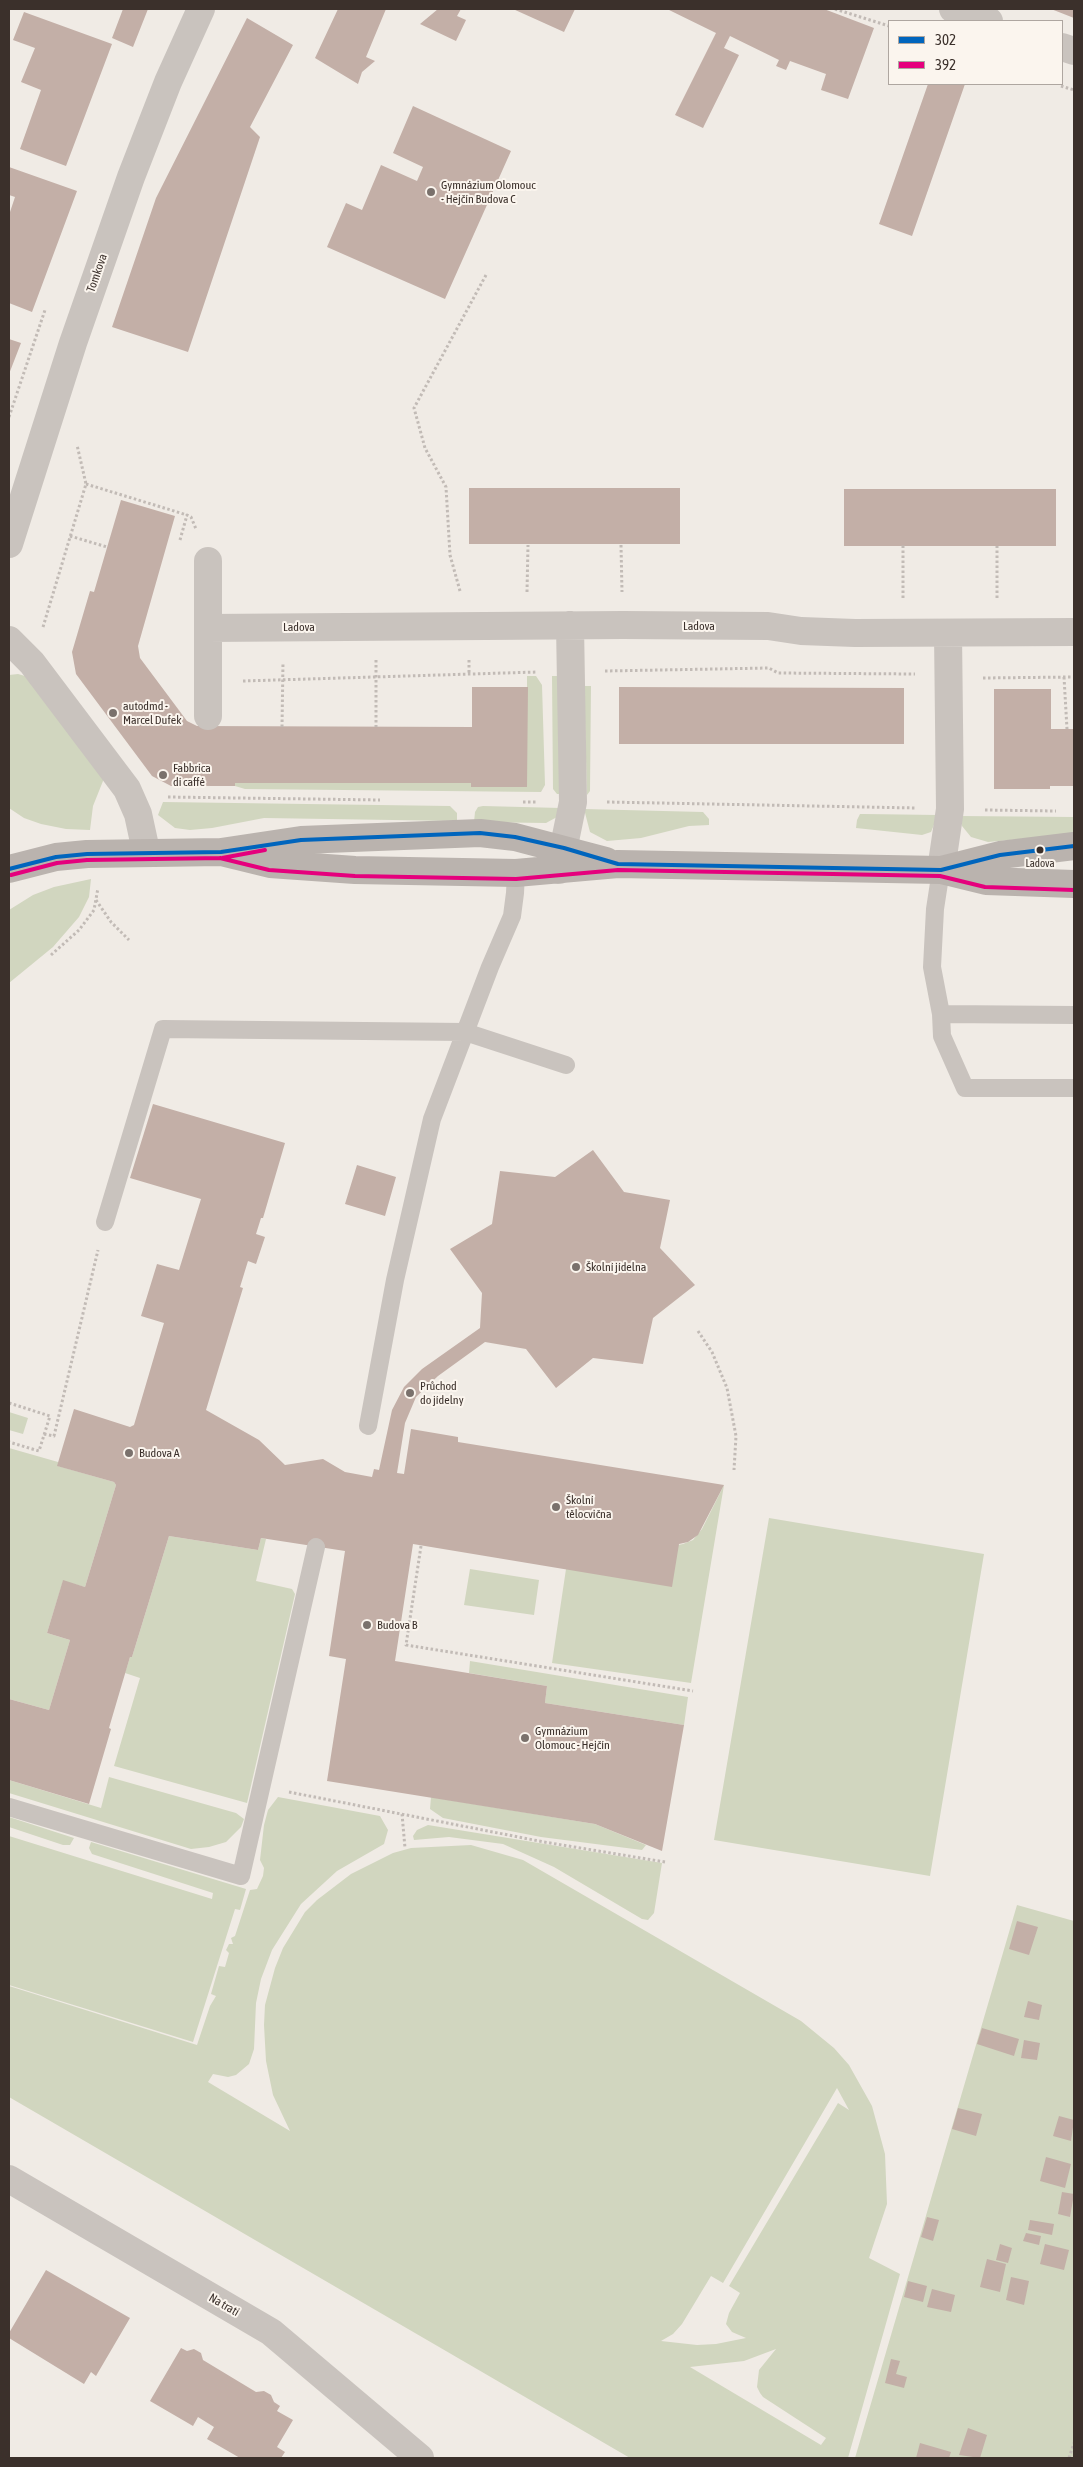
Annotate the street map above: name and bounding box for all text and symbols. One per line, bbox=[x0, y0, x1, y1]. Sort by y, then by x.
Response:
legend bbox=[888, 20, 1063, 85]
text: 302 bbox=[935, 31, 956, 48]
text: 392 bbox=[935, 56, 956, 73]
place label: Gymnázium Olomouc - Hejčín Budova C bbox=[441, 178, 536, 206]
marker: Gymnázium Olomouc - Hejčín Budova C bbox=[425, 186, 437, 198]
street label: Tomkova bbox=[84, 252, 110, 294]
street label: Ladova bbox=[683, 619, 715, 633]
street label: Ladova bbox=[283, 620, 315, 634]
place label: autodmd - Marcel Dufek bbox=[123, 699, 181, 727]
marker: autodmd - Marcel Dufek bbox=[107, 707, 119, 719]
place label: Fabbrica di caffé bbox=[173, 761, 211, 789]
marker: Fabbrica di caffé bbox=[157, 769, 169, 781]
marker: Ladova bbox=[1035, 845, 1045, 855]
place label: Ladova bbox=[1025, 857, 1055, 871]
place label: Školní jídelna bbox=[586, 1260, 646, 1274]
marker: Školní jídelna bbox=[570, 1261, 582, 1273]
place label: Průchod do jídelny bbox=[420, 1379, 464, 1407]
marker: Průchod do jídelny bbox=[404, 1387, 416, 1399]
place label: Budova A bbox=[139, 1446, 180, 1460]
marker: Budova A bbox=[123, 1447, 135, 1459]
place label: Školní tělocvična bbox=[566, 1493, 611, 1521]
marker: Školní tělocvična bbox=[550, 1501, 562, 1513]
place label: Budova B bbox=[377, 1618, 417, 1632]
marker: Budova B bbox=[361, 1619, 373, 1631]
place label: Gymnázium Olomouc - Hejčín bbox=[535, 1724, 610, 1752]
marker: Gymnázium Olomouc - Hejčín bbox=[519, 1732, 531, 1744]
street label: Na trati bbox=[206, 2291, 242, 2319]

